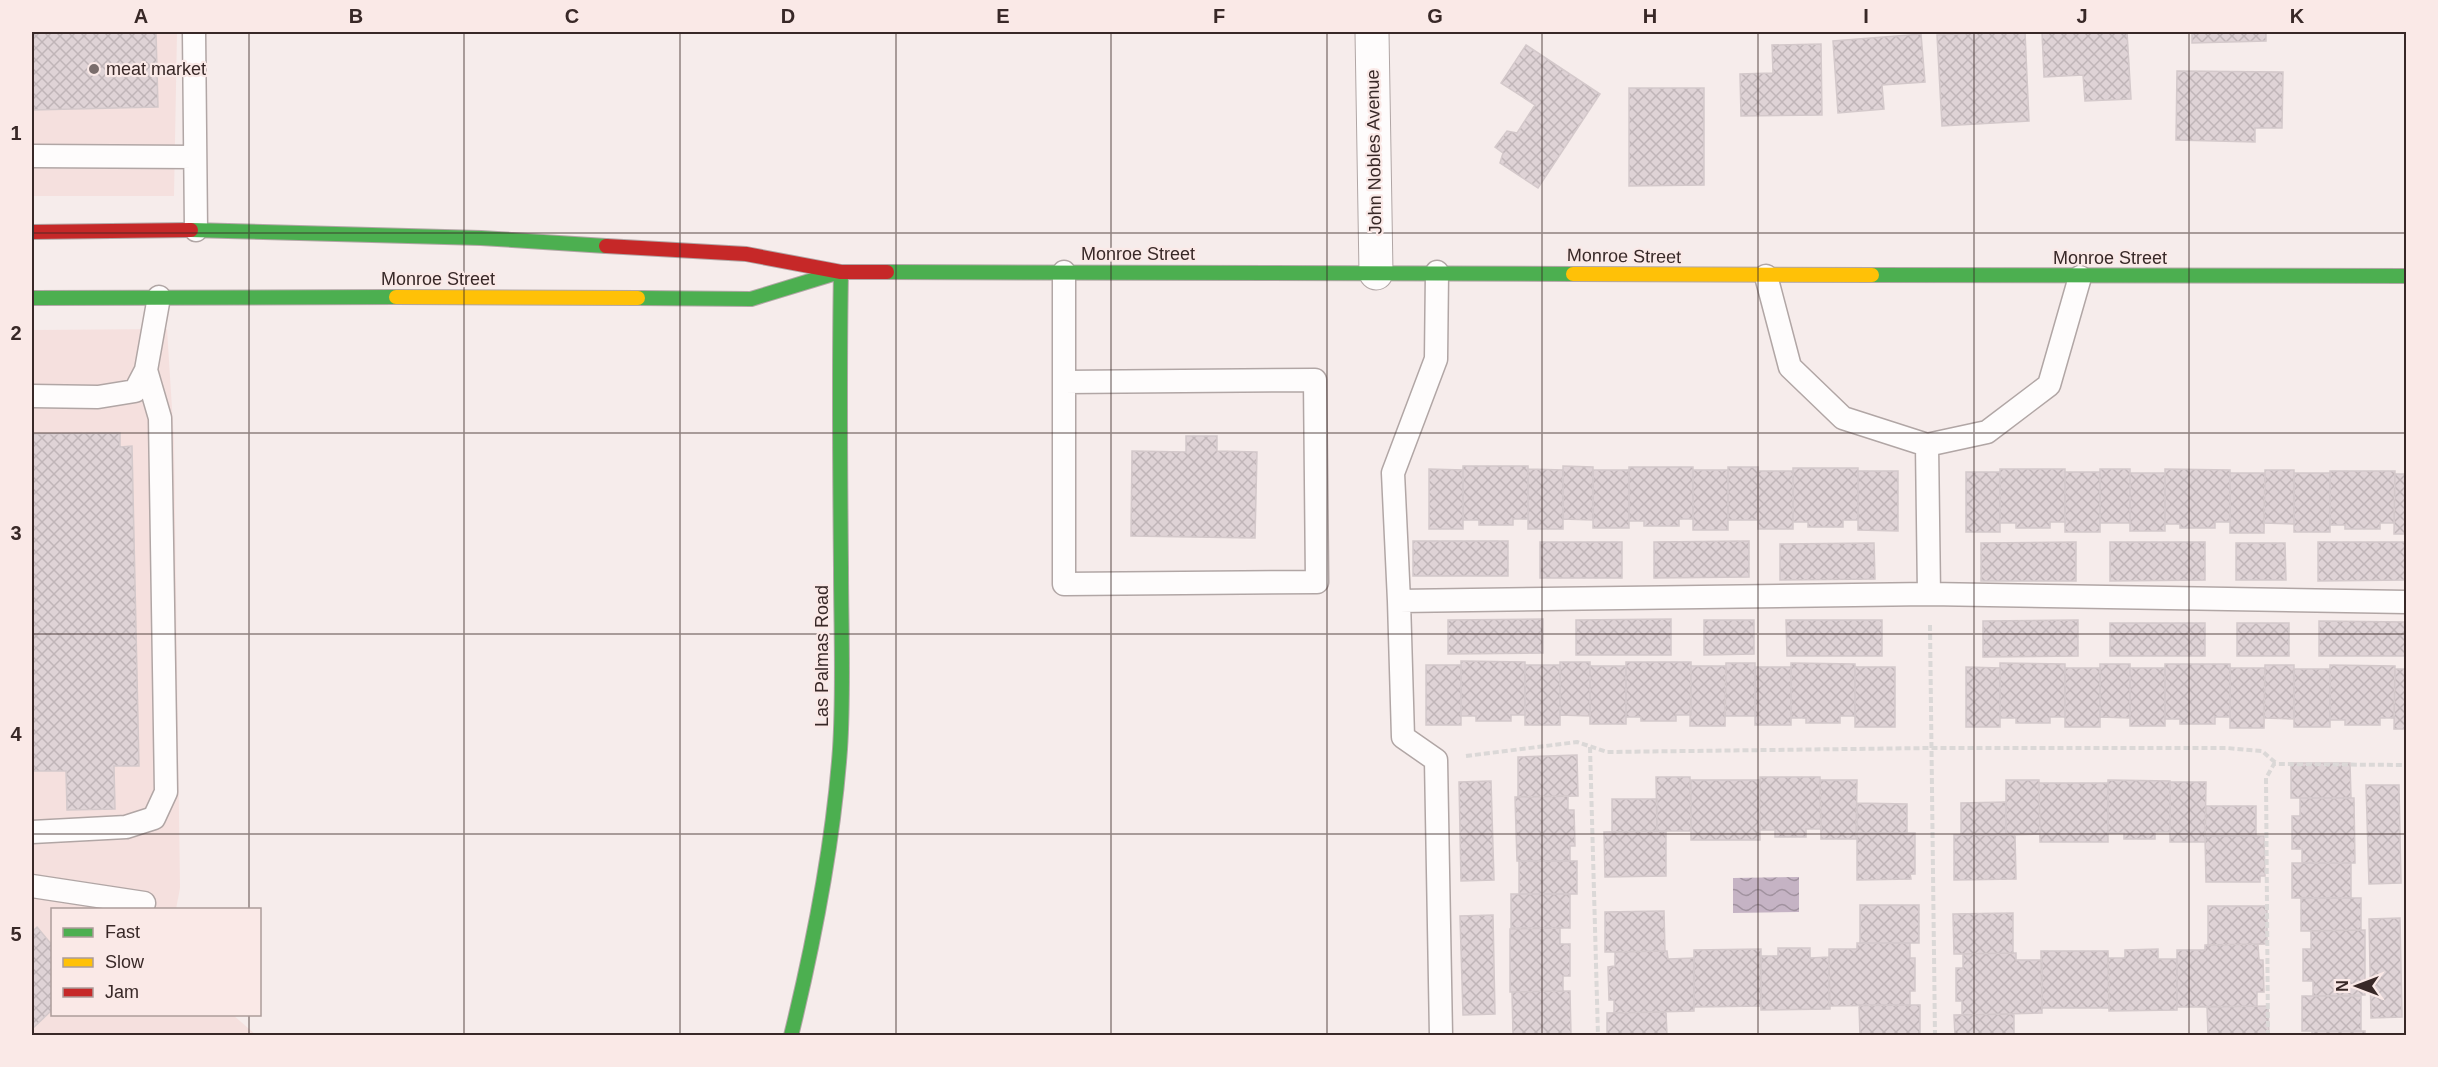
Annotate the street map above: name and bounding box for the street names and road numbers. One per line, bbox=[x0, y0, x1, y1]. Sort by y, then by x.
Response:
street label: John Nobles Avenue bbox=[1363, 69, 1385, 235]
street label: Monroe Street bbox=[1081, 244, 1195, 264]
street label: Monroe Street bbox=[1567, 245, 1681, 267]
street label: Monroe Street bbox=[2053, 248, 2167, 268]
street label: Monroe Street bbox=[381, 269, 495, 289]
street label: Las Palmas Road bbox=[812, 585, 832, 727]

